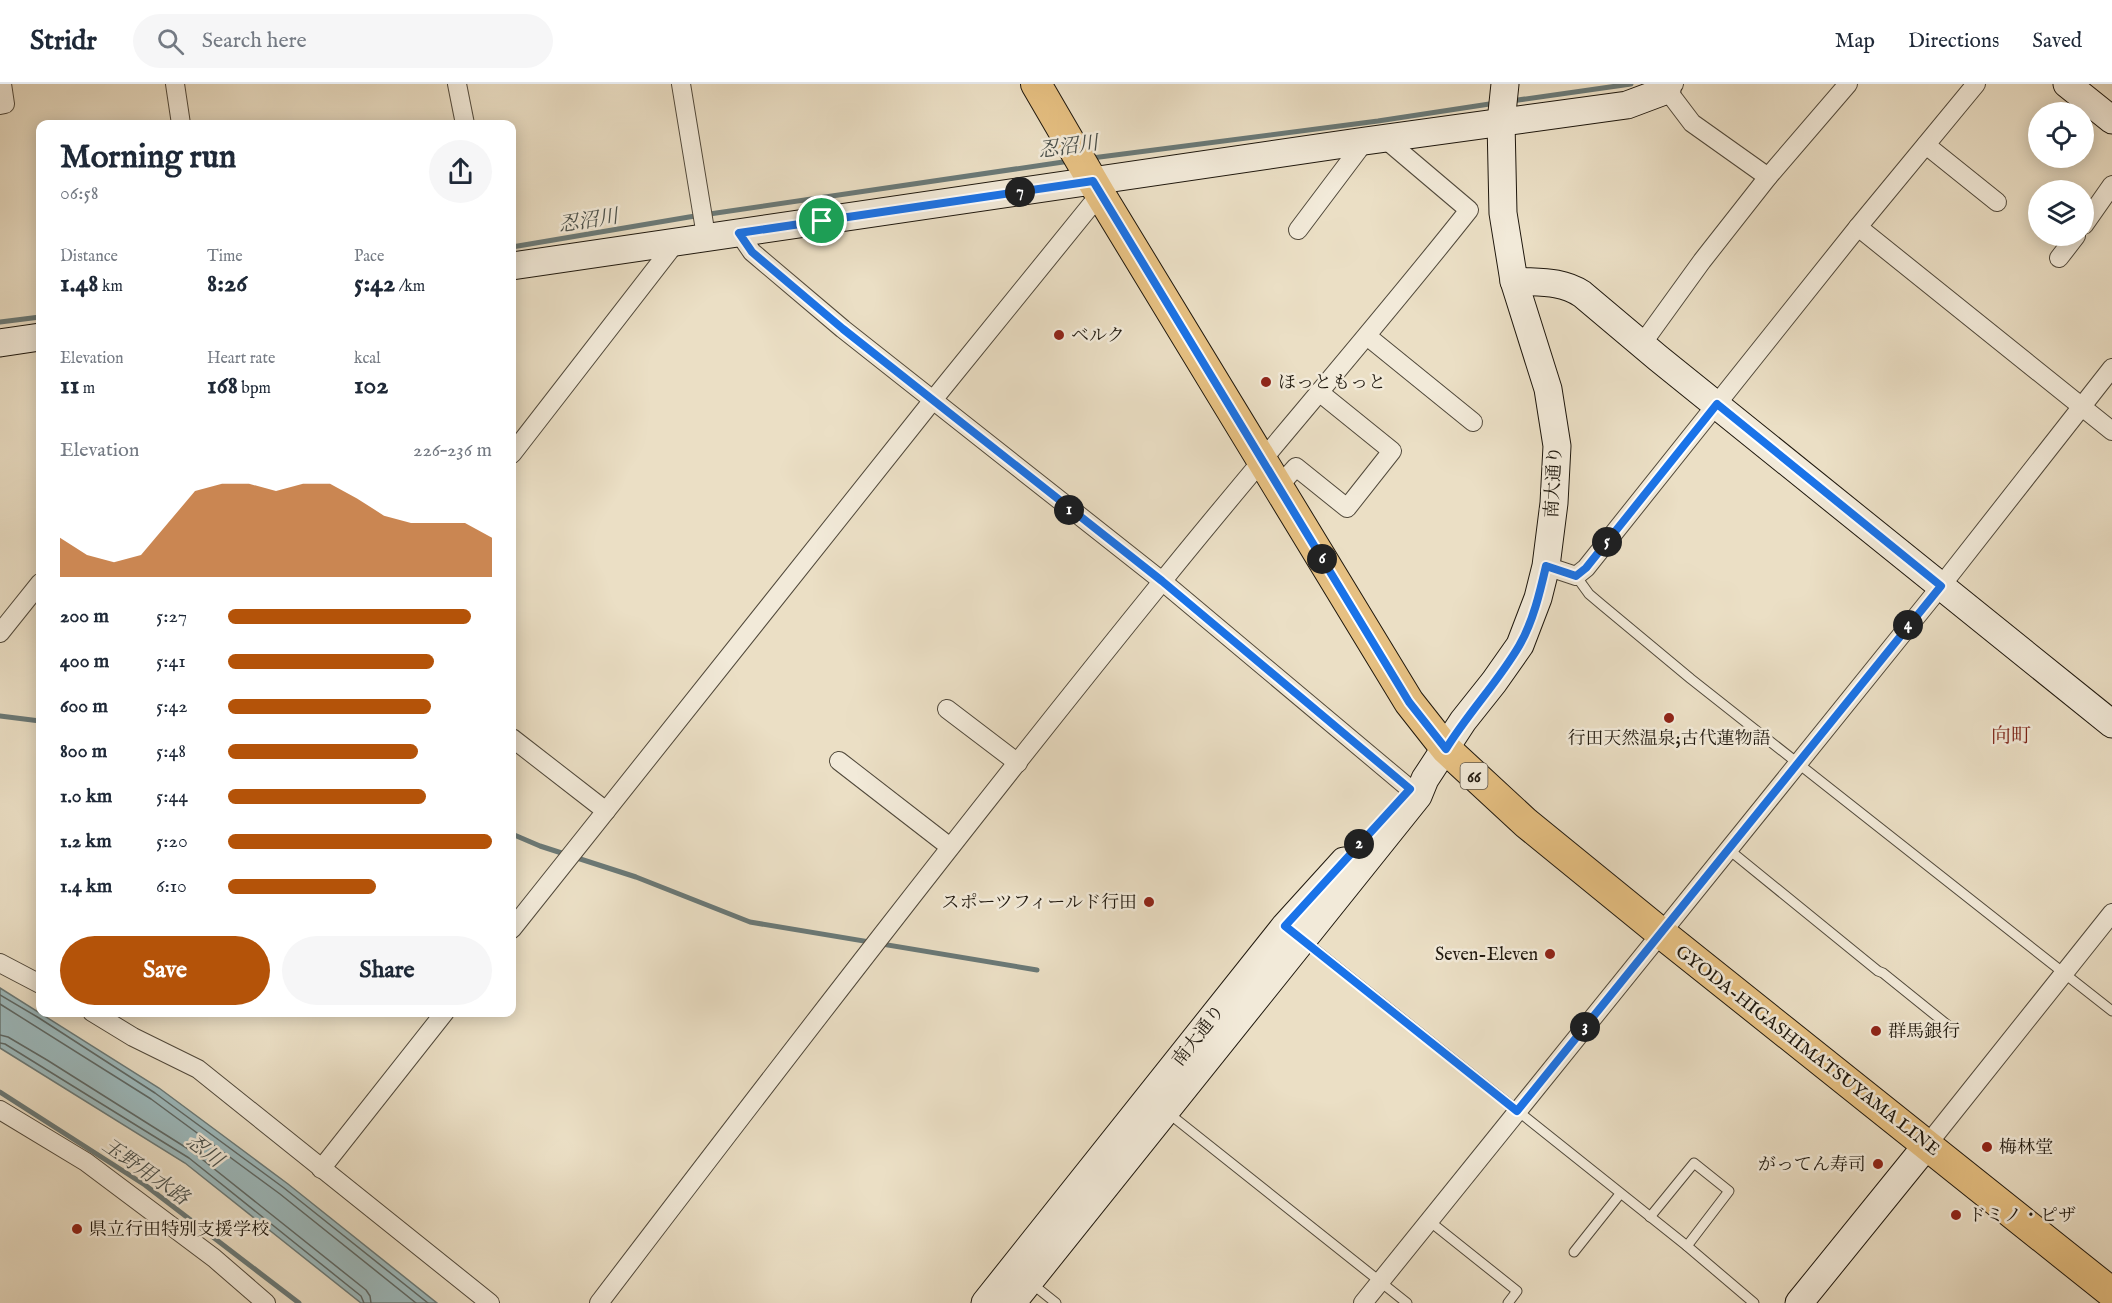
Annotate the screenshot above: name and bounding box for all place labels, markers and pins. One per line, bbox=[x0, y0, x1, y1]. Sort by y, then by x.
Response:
pin: 7 bbox=[1005, 177, 1035, 207]
pin bbox=[796, 195, 847, 246]
place label: ベルク bbox=[1071, 325, 1125, 348]
marker: ベルク bbox=[1052, 328, 1066, 342]
place label: ほっともっと bbox=[1278, 372, 1386, 395]
marker: ほっともっと bbox=[1259, 375, 1273, 389]
pin: 1 bbox=[1054, 495, 1084, 525]
pin: 5 bbox=[1592, 527, 1622, 557]
pin: 6 bbox=[1307, 544, 1337, 574]
pin: 4 bbox=[1893, 610, 1923, 640]
marker: 行田天然温泉;古代蓮物語 bbox=[1662, 711, 1676, 725]
place label: 行田天然温泉;古代蓮物語 bbox=[1567, 728, 1771, 751]
pin: 2 bbox=[1344, 829, 1374, 859]
place label: スポーツフィールド行田 bbox=[942, 892, 1137, 915]
marker: スポーツフィールド行田 bbox=[1142, 895, 1156, 909]
place label: Seven-Eleven bbox=[1435, 944, 1538, 967]
marker: Seven-Eleven bbox=[1543, 947, 1557, 961]
pin: 3 bbox=[1570, 1012, 1600, 1042]
place label: 群馬銀行 bbox=[1888, 1021, 1960, 1044]
marker: 群馬銀行 bbox=[1869, 1024, 1883, 1038]
place label: 梅林堂 bbox=[1999, 1137, 2053, 1160]
marker: 梅林堂 bbox=[1980, 1140, 1994, 1154]
place label: がってん寿司 bbox=[1758, 1154, 1866, 1177]
marker: がってん寿司 bbox=[1871, 1157, 1885, 1171]
place label: ドミノ・ピザ bbox=[1968, 1205, 2076, 1228]
marker: ドミノ・ピザ bbox=[1949, 1208, 1963, 1222]
place label: 県立行田特別支援学校 bbox=[89, 1219, 269, 1242]
marker: 県立行田特別支援学校 bbox=[70, 1222, 84, 1236]

